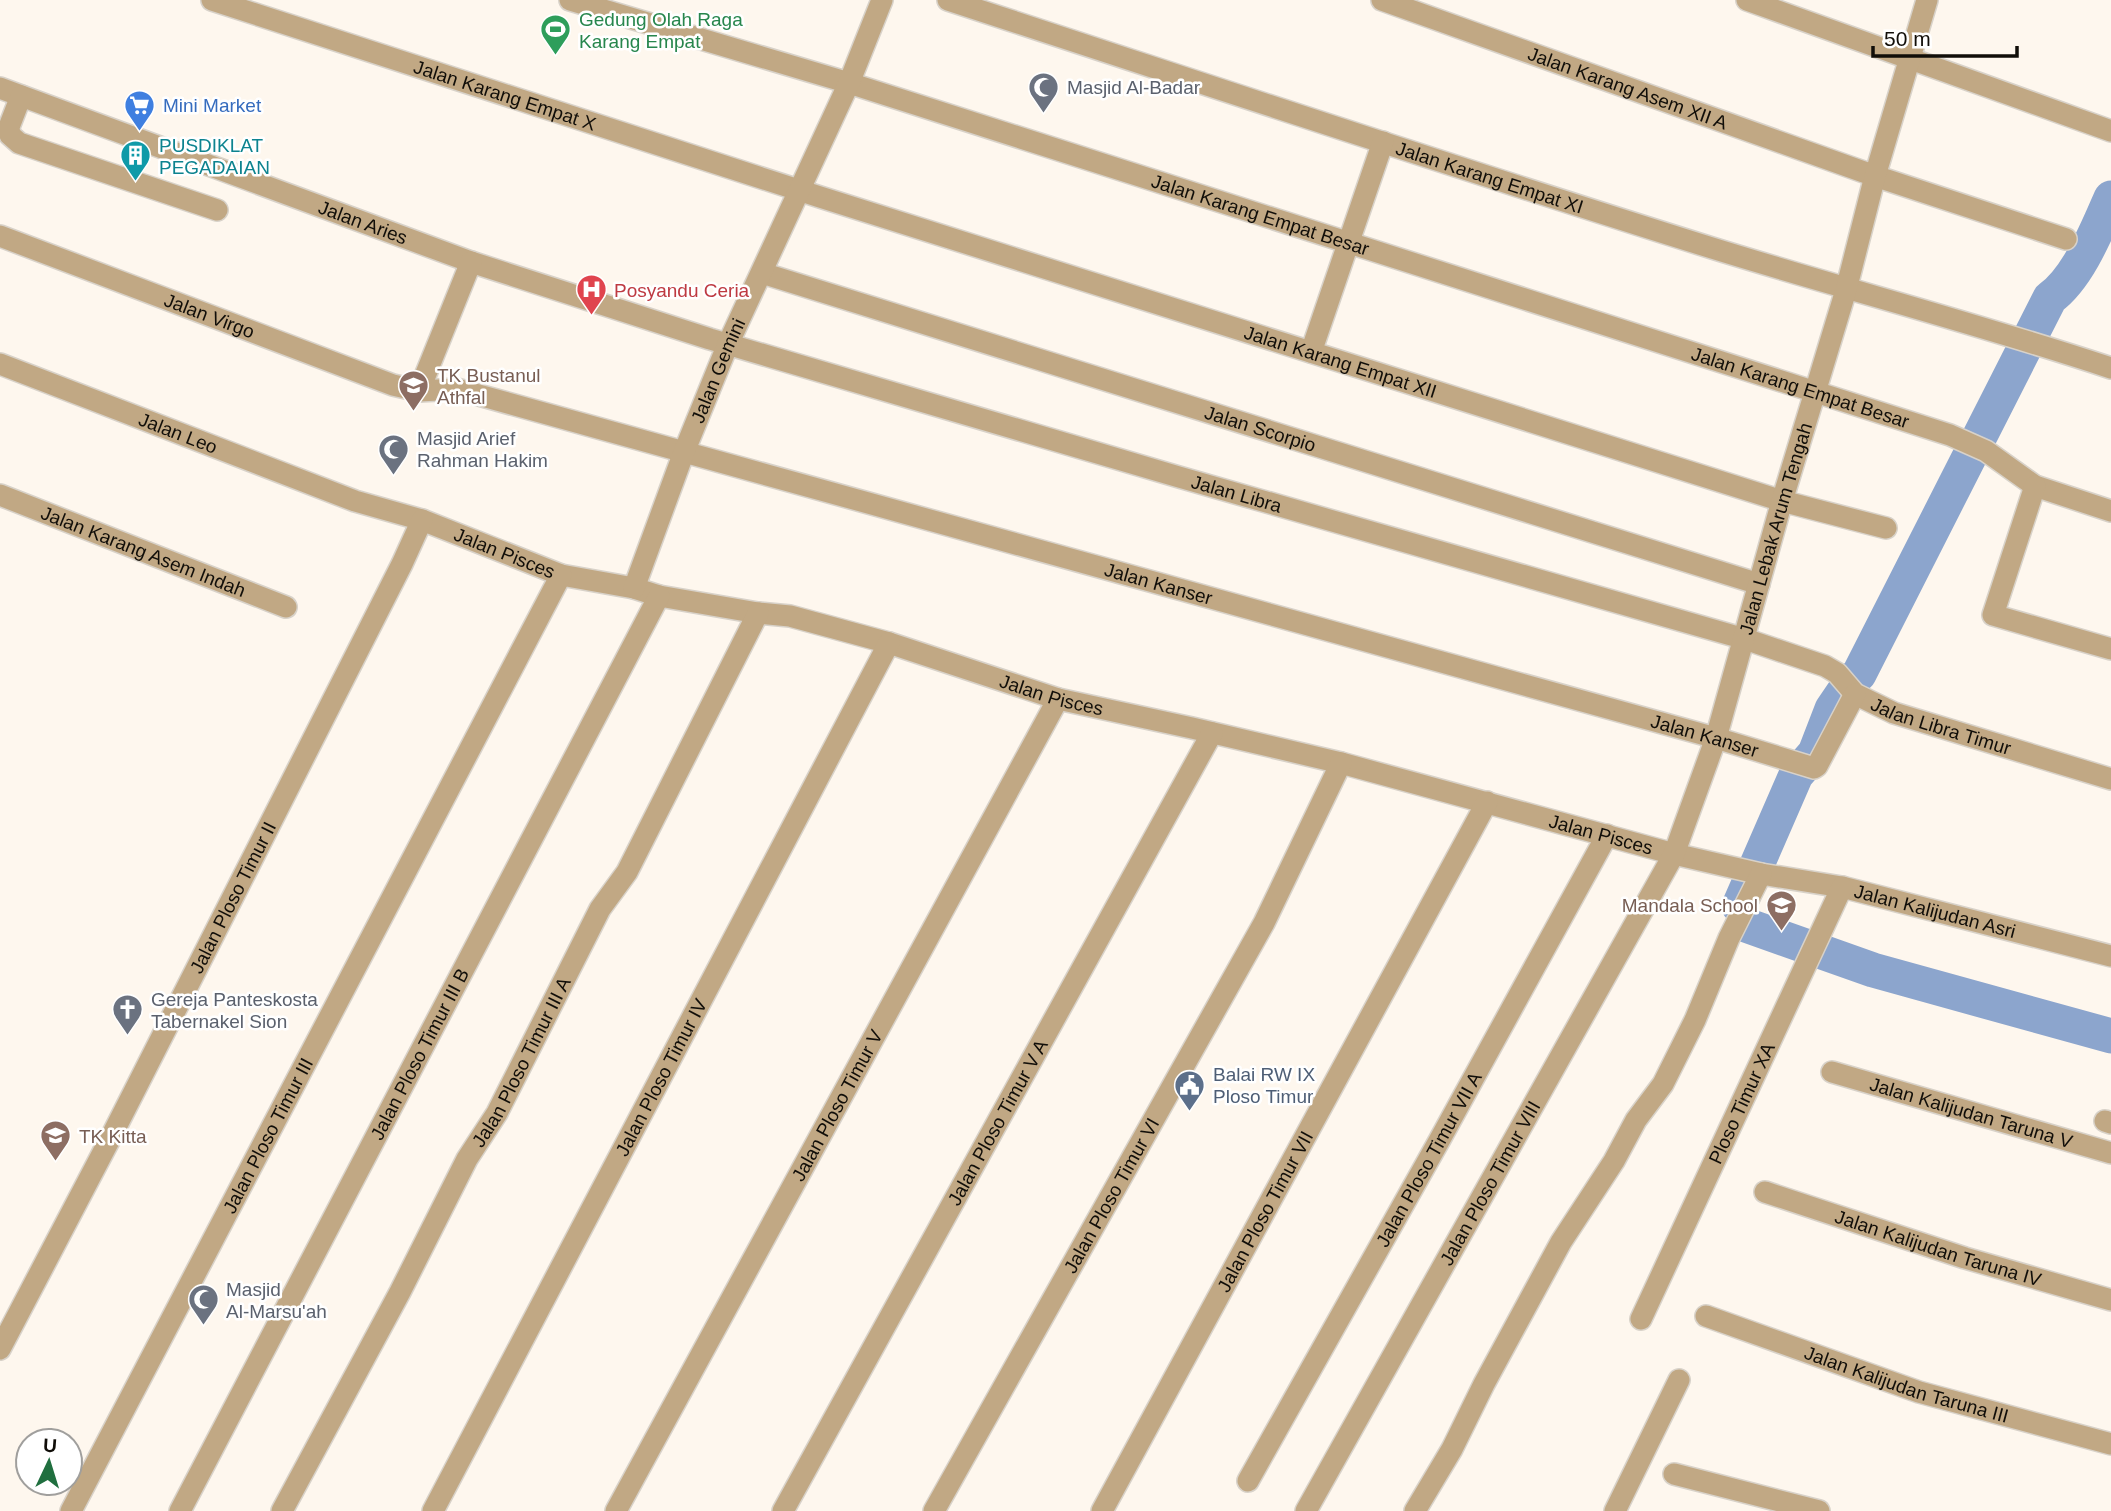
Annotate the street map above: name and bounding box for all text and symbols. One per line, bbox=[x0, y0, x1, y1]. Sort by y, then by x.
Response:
place label: Gedung Olah Raga Karang Empat bbox=[579, 9, 743, 52]
sports icon: Gedung Olah Raga Karang Empat bbox=[539, 13, 573, 57]
scale bar bbox=[1873, 14, 2016, 58]
text: 50 m bbox=[1884, 27, 1931, 50]
street label: Jalan Karang Asem XII A bbox=[1525, 43, 1731, 134]
street label: Jalan Karang Empat X bbox=[411, 56, 599, 135]
mosque icon: Masjid Al-Badar bbox=[1027, 70, 1061, 114]
place label: Masjid Al-Badar bbox=[1067, 77, 1201, 98]
supermarket icon: Mini Market bbox=[123, 88, 157, 132]
place label: Mini Market bbox=[163, 95, 262, 116]
place label: PUSDIKLAT PEGADAIAN bbox=[159, 135, 270, 178]
street label: Jalan Karang Empat XI bbox=[1393, 138, 1586, 218]
building icon: PUSDIKLAT PEGADAIAN bbox=[119, 139, 153, 183]
street label: Jalan Karang Empat Besar bbox=[1149, 170, 1372, 260]
street label: Jalan Aries bbox=[316, 197, 410, 249]
hospital icon: Posyandu Ceria bbox=[574, 273, 608, 317]
place label: Posyandu Ceria bbox=[614, 280, 750, 301]
street label: Jalan Virgo bbox=[161, 289, 257, 343]
street label: Jalan Gemini bbox=[687, 315, 749, 426]
street label: Jalan Karang Empat XII bbox=[1241, 322, 1439, 402]
street label: Jalan Karang Empat Besar bbox=[1689, 343, 1912, 432]
place label: TK Bustanul Athfal bbox=[437, 365, 541, 408]
school or university icon: TK Bustanul Athfal bbox=[397, 369, 431, 413]
street label: Jalan Scorpio bbox=[1202, 402, 1318, 456]
street label: Jalan Leo bbox=[136, 409, 220, 458]
street label: Jalan Lebak Arum Tengah bbox=[1735, 420, 1816, 637]
place label: Masjid Arief Rahman Hakim bbox=[417, 428, 548, 471]
mosque icon: Masjid Arief Rahman Hakim bbox=[377, 432, 411, 476]
street label: Jalan Libra bbox=[1189, 471, 1284, 517]
street label: Jalan Karang Asem Indah bbox=[38, 502, 248, 601]
street label: Jalan Pisces bbox=[451, 524, 558, 583]
street label: Jalan Kanser bbox=[1102, 559, 1215, 609]
street label: Jalan Pisces bbox=[997, 670, 1105, 720]
street label: Jalan Libra Timur bbox=[1868, 693, 2014, 759]
street label: Jalan Kanser bbox=[1648, 710, 1762, 762]
street label: Jalan Pisces bbox=[1547, 810, 1655, 859]
street label: Jalan Ploso Timur II bbox=[186, 818, 280, 977]
street label: Jalan Kalijudan Asri bbox=[1852, 881, 2018, 942]
school or university icon: Mandala School bbox=[1764, 888, 1798, 932]
place label: Mandala School bbox=[1622, 895, 1758, 916]
street label: Jalan Ploso Timur III B bbox=[366, 965, 473, 1143]
street label: Jalan Ploso Timur III A bbox=[468, 973, 575, 1151]
place label: Gereja Panteskosta Tabernakel Sion bbox=[151, 989, 318, 1032]
church icon: Gereja Panteskosta Tabernakel Sion bbox=[111, 993, 145, 1037]
street label: Jalan Ploso Timur IV bbox=[611, 995, 711, 1160]
street label: Jalan Ploso Timur V bbox=[788, 1026, 887, 1185]
street label: Jalan Ploso Timur V A bbox=[944, 1036, 1052, 1209]
street label: Ploso Timur XA bbox=[1705, 1039, 1779, 1167]
street label: Jalan Ploso Timur III bbox=[219, 1054, 317, 1217]
place label: Balai RW IX Ploso Timur bbox=[1213, 1064, 1315, 1107]
public building icon: Balai RW IX Ploso Timur bbox=[1173, 1068, 1207, 1112]
street label: Jalan Ploso Timur VII A bbox=[1372, 1068, 1486, 1250]
street label: Jalan Kalijudan Taruna V bbox=[1867, 1074, 2075, 1152]
street label: Jalan Ploso Timur VIII bbox=[1436, 1097, 1545, 1269]
street label: Jalan Ploso Timur VI bbox=[1060, 1114, 1163, 1277]
school or university icon: TK Kitta bbox=[39, 1119, 73, 1163]
place label: TK Kitta bbox=[79, 1126, 147, 1147]
street label: Jalan Ploso Timur VII bbox=[1213, 1128, 1317, 1296]
street label: Jalan Kalijudan Taruna IV bbox=[1832, 1206, 2044, 1291]
place label: Masjid Al-Marsu'ah bbox=[226, 1279, 327, 1322]
mosque icon: Masjid Al-Marsu'ah bbox=[186, 1283, 220, 1327]
street label: Jalan Kalijudan Taruna III bbox=[1802, 1342, 2011, 1427]
north arrow bbox=[14, 1427, 84, 1497]
text: U bbox=[43, 1435, 58, 1456]

